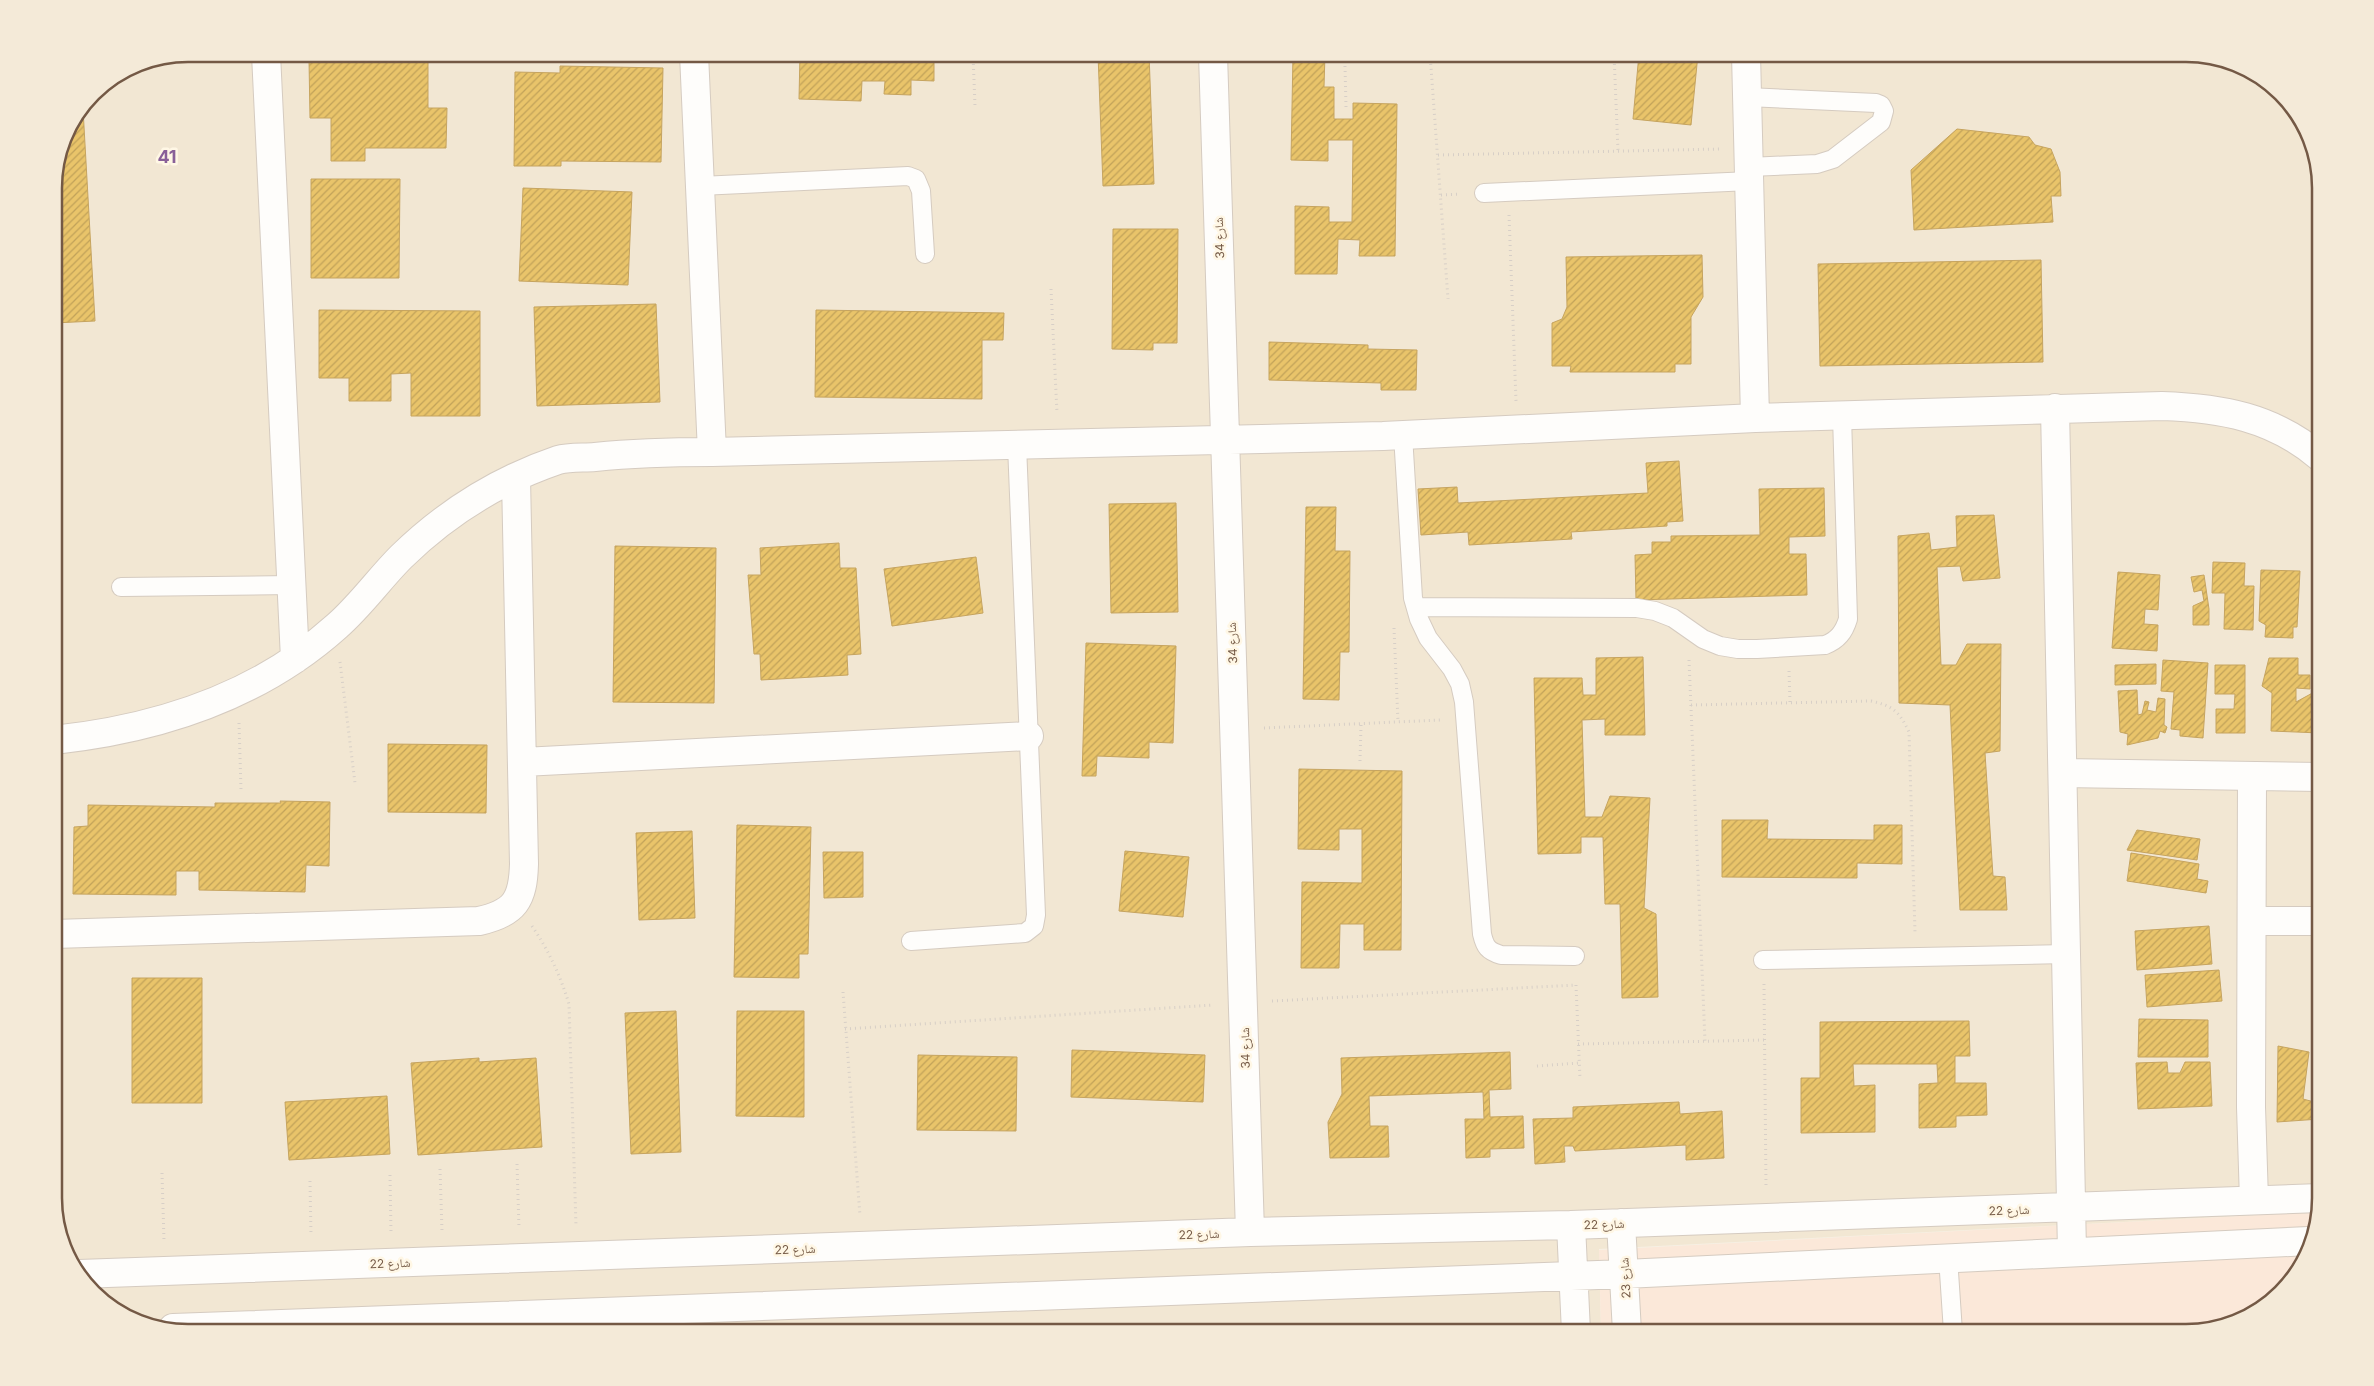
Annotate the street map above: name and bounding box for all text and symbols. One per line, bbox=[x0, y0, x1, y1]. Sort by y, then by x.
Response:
district label: 41 bbox=[157, 146, 177, 167]
street label: شارع 34 bbox=[1211, 217, 1228, 259]
street label: شارع 34 bbox=[1224, 622, 1241, 664]
street label: شارع 34 bbox=[1237, 1027, 1254, 1069]
street label: شارع 22 bbox=[1988, 1202, 2030, 1219]
street label: شارع 22 bbox=[1583, 1216, 1625, 1233]
street label: شارع 22 bbox=[1178, 1226, 1220, 1243]
street label: شارع 22 bbox=[774, 1241, 816, 1258]
street label: شارع 22 bbox=[369, 1255, 411, 1272]
street label: شارع 23 bbox=[1616, 1257, 1635, 1299]

